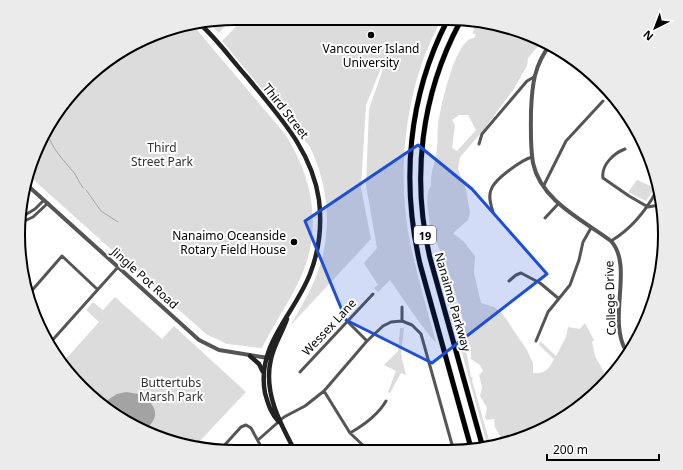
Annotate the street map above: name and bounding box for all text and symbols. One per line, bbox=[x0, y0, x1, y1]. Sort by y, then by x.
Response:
north arrow bbox=[635, 8, 675, 48]
text: N bbox=[640, 27, 656, 44]
marker: Vancouver Island University bbox=[366, 30, 376, 40]
place label: Vancouver Island University bbox=[323, 40, 419, 71]
street label: Third Street bbox=[259, 80, 313, 143]
park label: Third Street Park bbox=[131, 139, 194, 170]
road number: 19 bbox=[414, 226, 436, 244]
place label: Nanaimo Oceanside Rotary Field House bbox=[172, 227, 286, 258]
marker: Nanaimo Oceanside Rotary Field House bbox=[289, 237, 299, 247]
street label: Jingle Pot Road bbox=[107, 243, 182, 313]
street label: Nanaimo Parkway bbox=[431, 250, 476, 354]
street label: College Drive bbox=[600, 260, 620, 336]
street label: Wessex Lane bbox=[298, 295, 360, 359]
park label: Buttertubs Marsh Park bbox=[139, 374, 204, 405]
scale bar bbox=[547, 436, 659, 462]
text: 200 m bbox=[553, 441, 588, 458]

